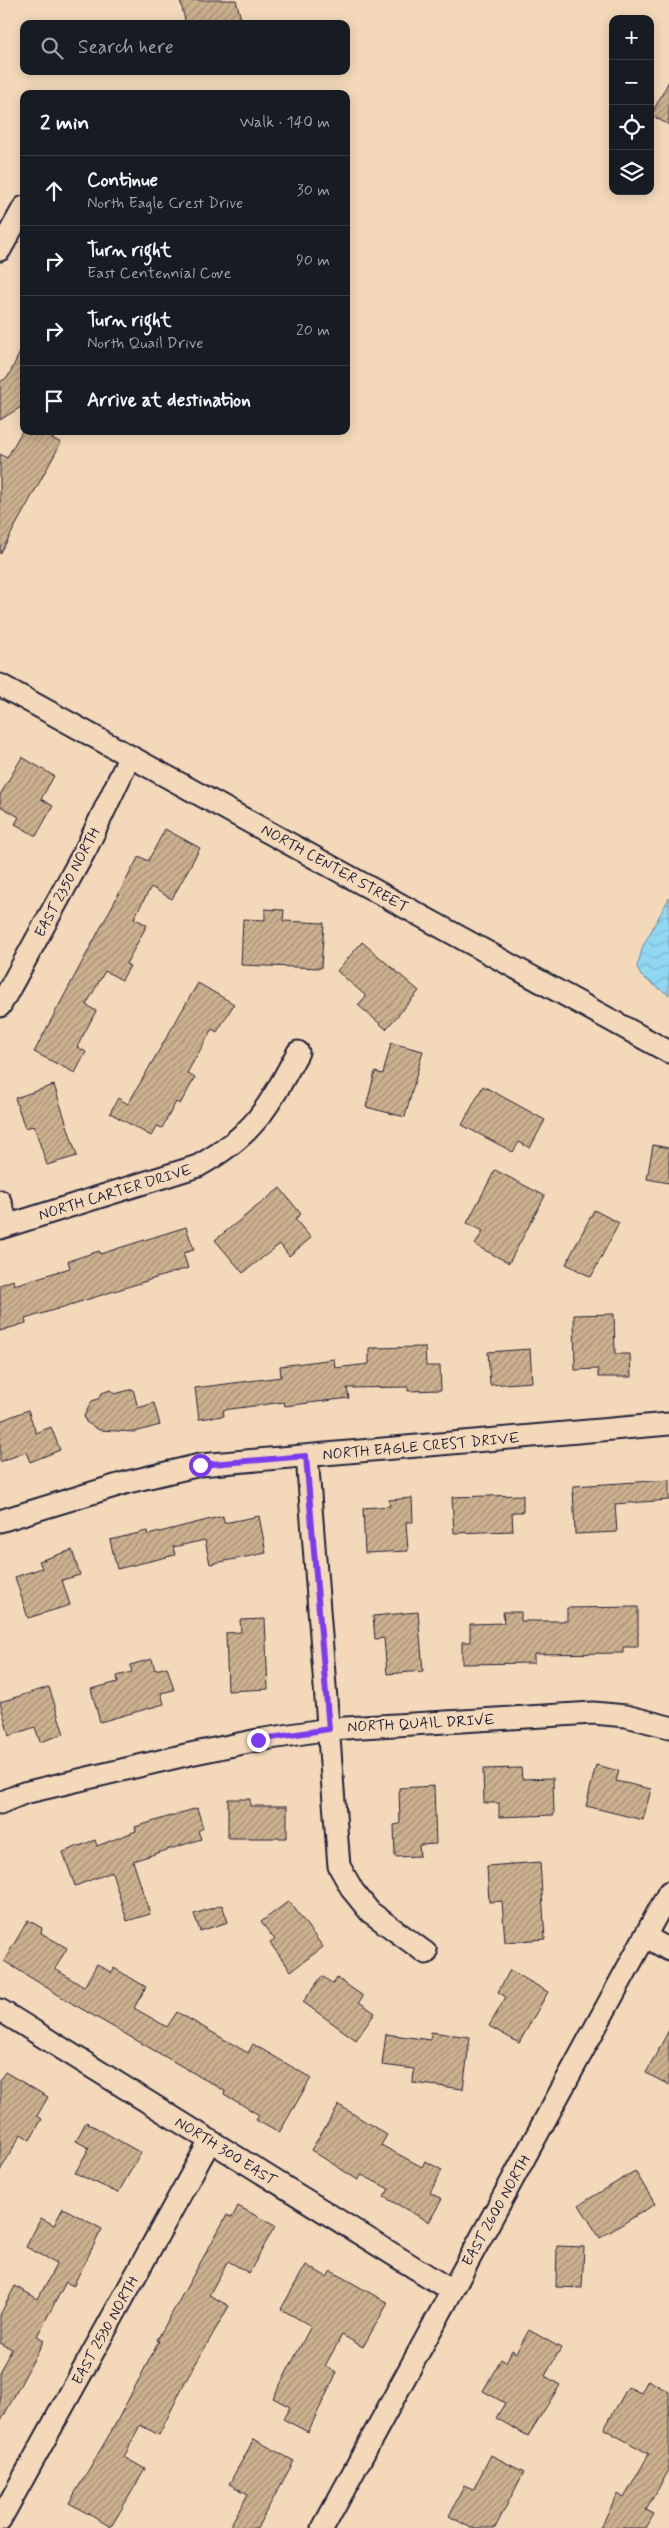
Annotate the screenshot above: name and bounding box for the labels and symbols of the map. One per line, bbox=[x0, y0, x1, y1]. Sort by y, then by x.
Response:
street label: NORTH CENTER STREET bbox=[257, 820, 412, 918]
street label: EAST 2350 NORTH bbox=[30, 824, 105, 941]
street label: NORTH CARTER DRIVE bbox=[36, 1160, 195, 1226]
street label: NORTH EAGLE CREST DRIVE bbox=[322, 1428, 521, 1466]
route start bbox=[189, 1454, 212, 1477]
street label: NORTH QUAIL DRIVE bbox=[347, 1710, 496, 1738]
route end bbox=[247, 1729, 270, 1752]
street label: NORTH 300 EAST bbox=[171, 2113, 281, 2192]
street label: EAST 2600 NORTH bbox=[458, 2151, 536, 2270]
street label: EAST 2530 NORTH bbox=[68, 2272, 144, 2389]

